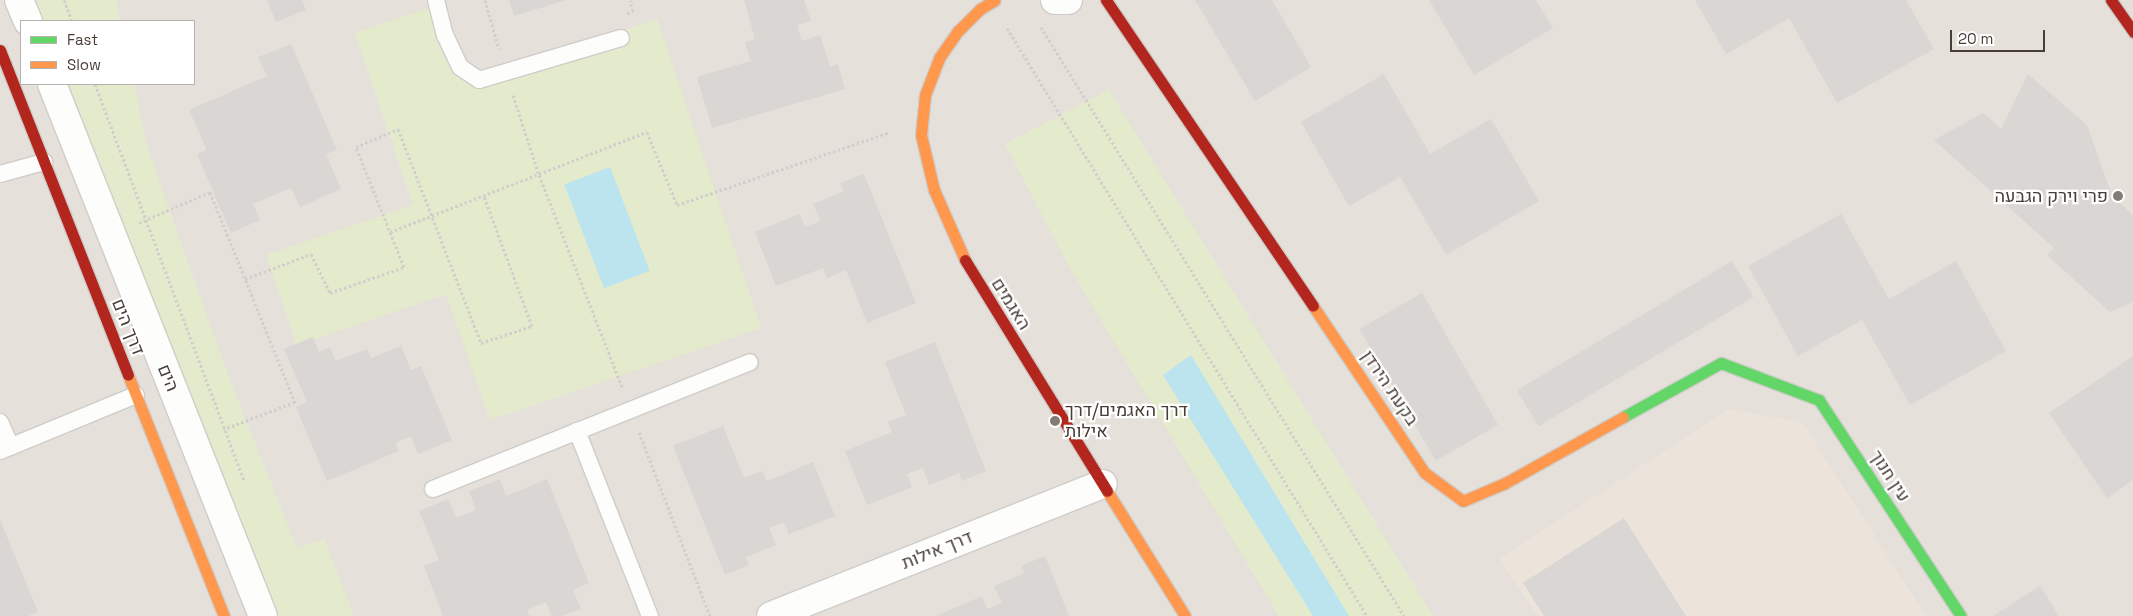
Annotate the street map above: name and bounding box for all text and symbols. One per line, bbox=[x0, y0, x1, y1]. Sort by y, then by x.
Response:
legend bbox=[20, 20, 195, 85]
scale bar bbox=[1953, 20, 2048, 52]
text: 20 m bbox=[1958, 29, 1993, 48]
text: Fast bbox=[67, 30, 98, 49]
text: Slow bbox=[67, 55, 101, 74]
place label: פרי וירק הגבעה bbox=[1994, 185, 2108, 207]
marker: פרי וירק הגבעה bbox=[2112, 190, 2124, 202]
street label: האגמים bbox=[987, 274, 1035, 334]
street label: דרך הים bbox=[107, 296, 149, 358]
street label: בקעת הירדן bbox=[1357, 346, 1423, 430]
street label: הים bbox=[153, 361, 183, 395]
place label: דרך האגמים/דרך אילות bbox=[1065, 400, 1188, 442]
marker: דרך האגמים/דרך אילות bbox=[1049, 415, 1061, 427]
street label: עין חנוך bbox=[1865, 446, 1915, 506]
street label: דרך אילות bbox=[898, 526, 976, 574]

